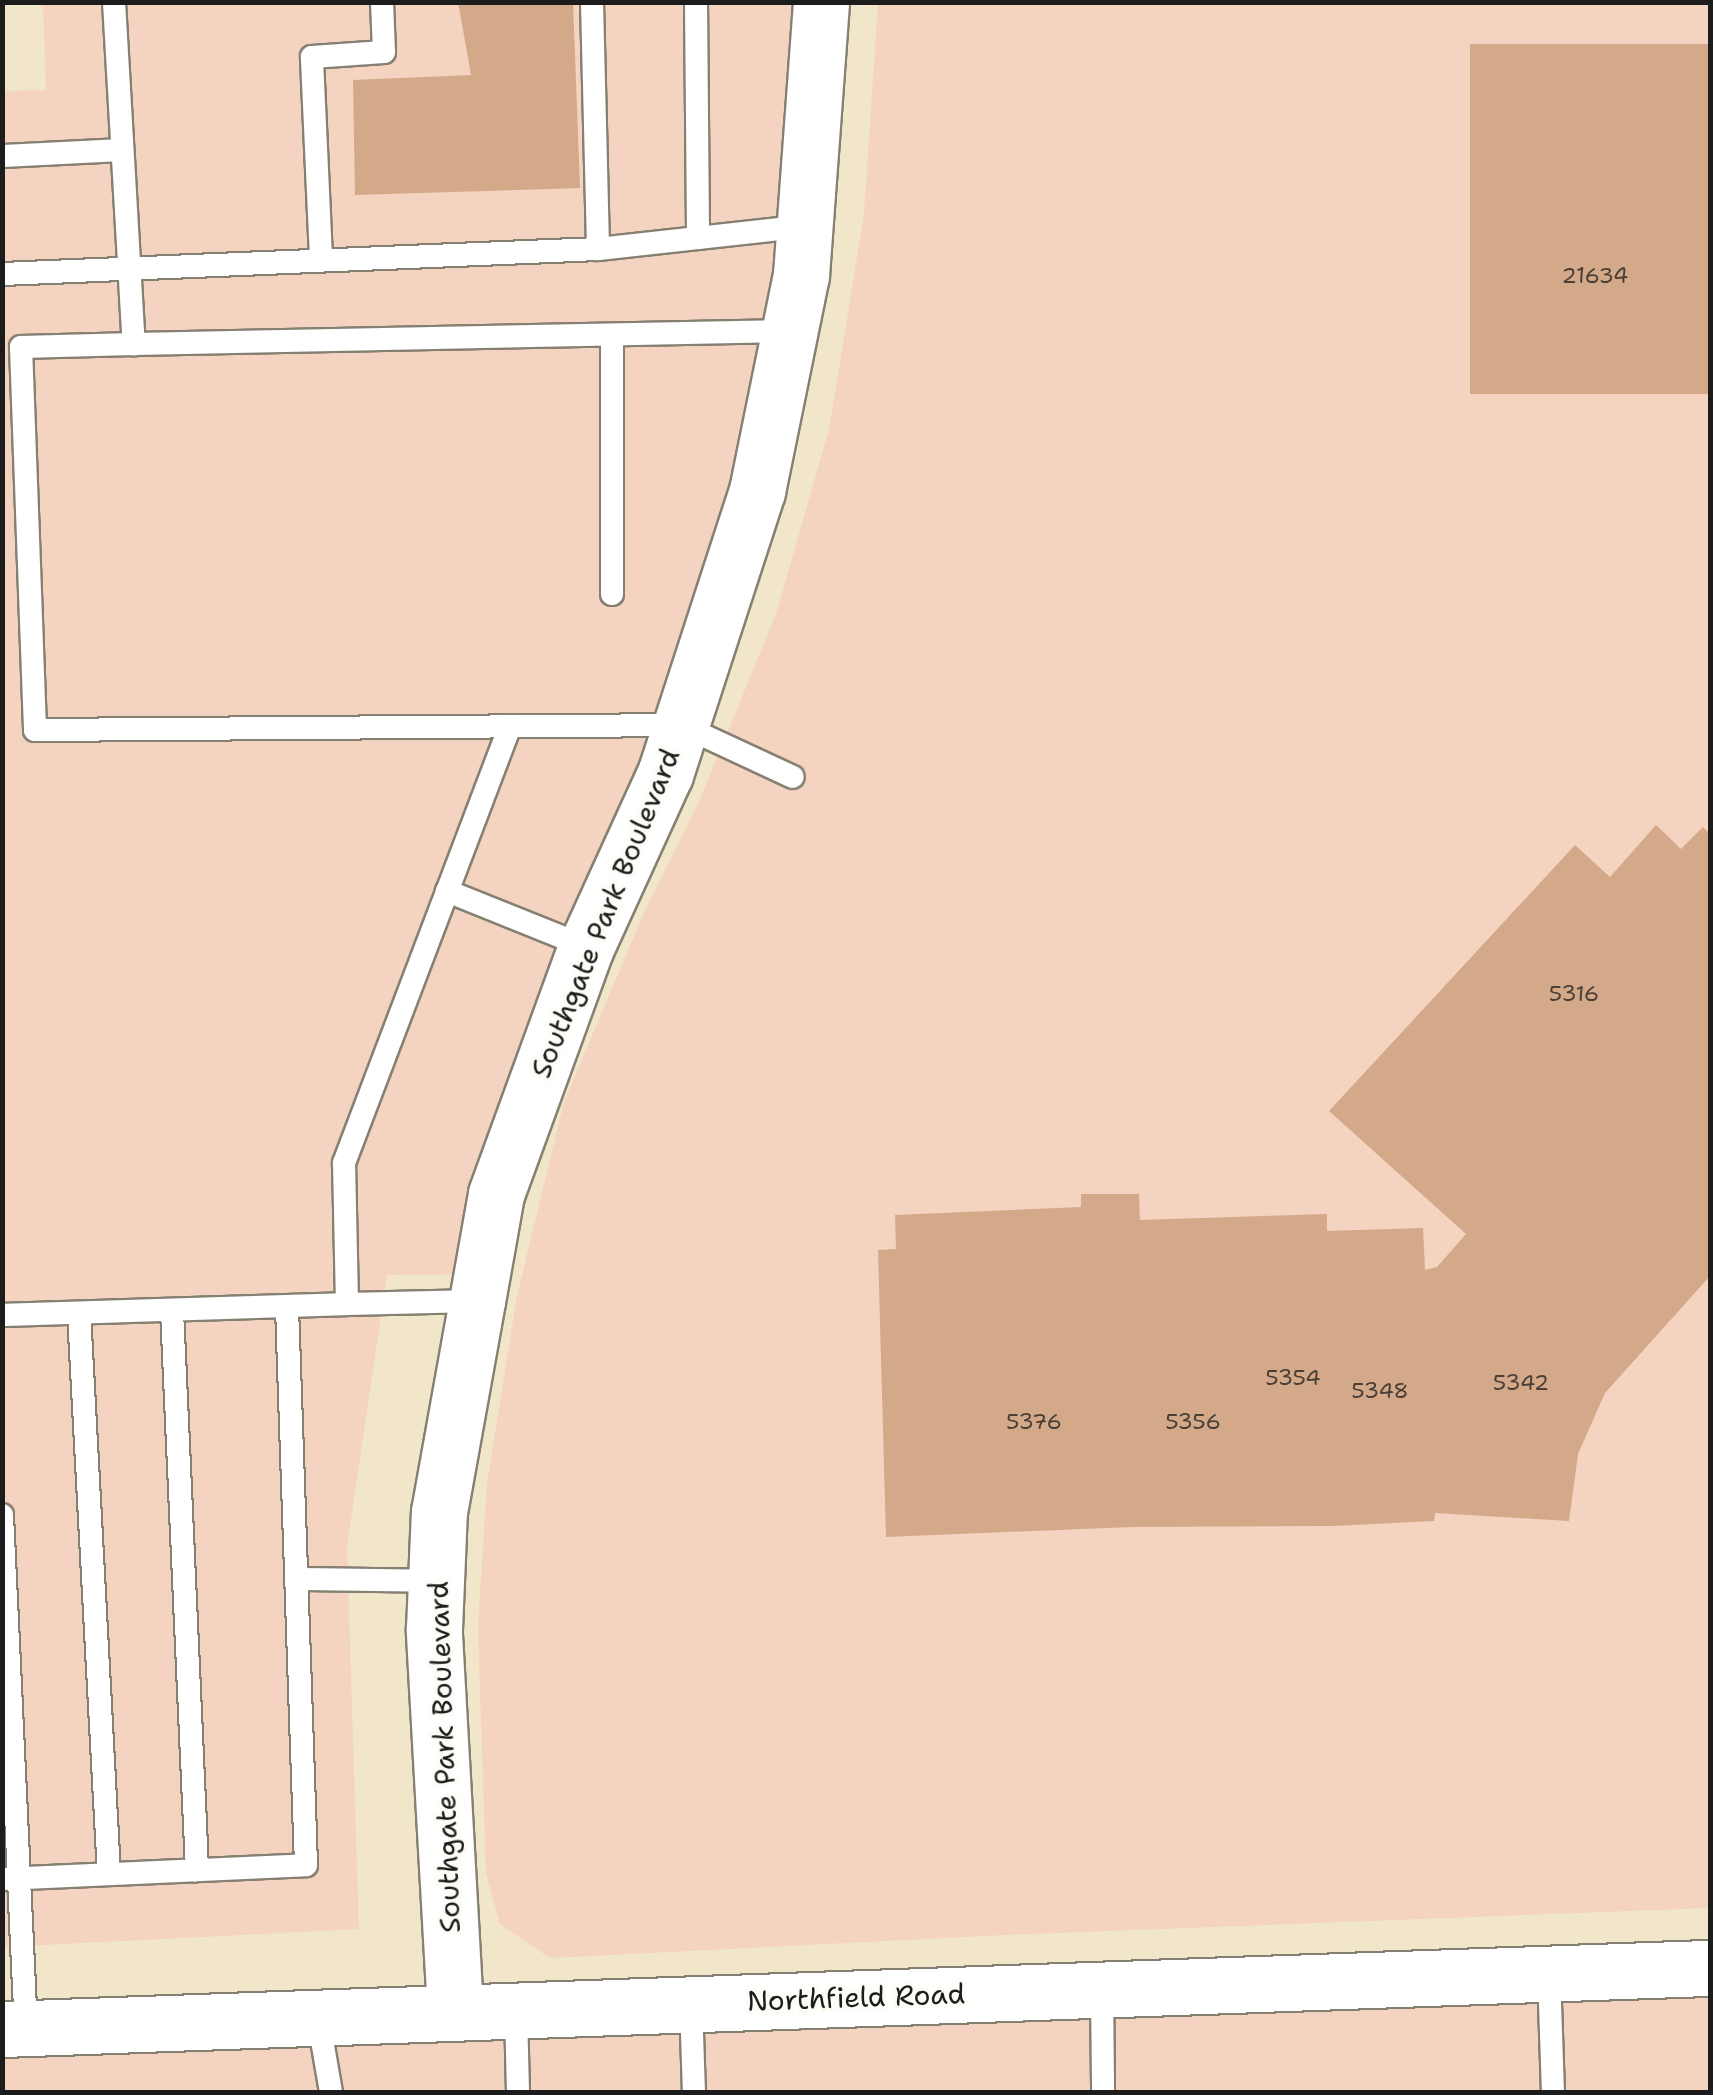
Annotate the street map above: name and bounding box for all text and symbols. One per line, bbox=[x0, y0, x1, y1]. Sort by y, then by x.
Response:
house number: 21634 bbox=[1562, 263, 1628, 289]
street label: Southgate Park Boulevard bbox=[523, 743, 687, 1083]
house number: 5316 bbox=[1549, 981, 1599, 1007]
house number: 5354 bbox=[1265, 1365, 1321, 1391]
house number: 5342 bbox=[1493, 1370, 1549, 1396]
house number: 5348 bbox=[1351, 1378, 1409, 1404]
house number: 5376 bbox=[1006, 1409, 1062, 1435]
house number: 5356 bbox=[1165, 1409, 1221, 1435]
street label: Southgate Park Boulevard bbox=[421, 1580, 467, 1934]
street label: Northfield Road bbox=[746, 1976, 966, 2018]

